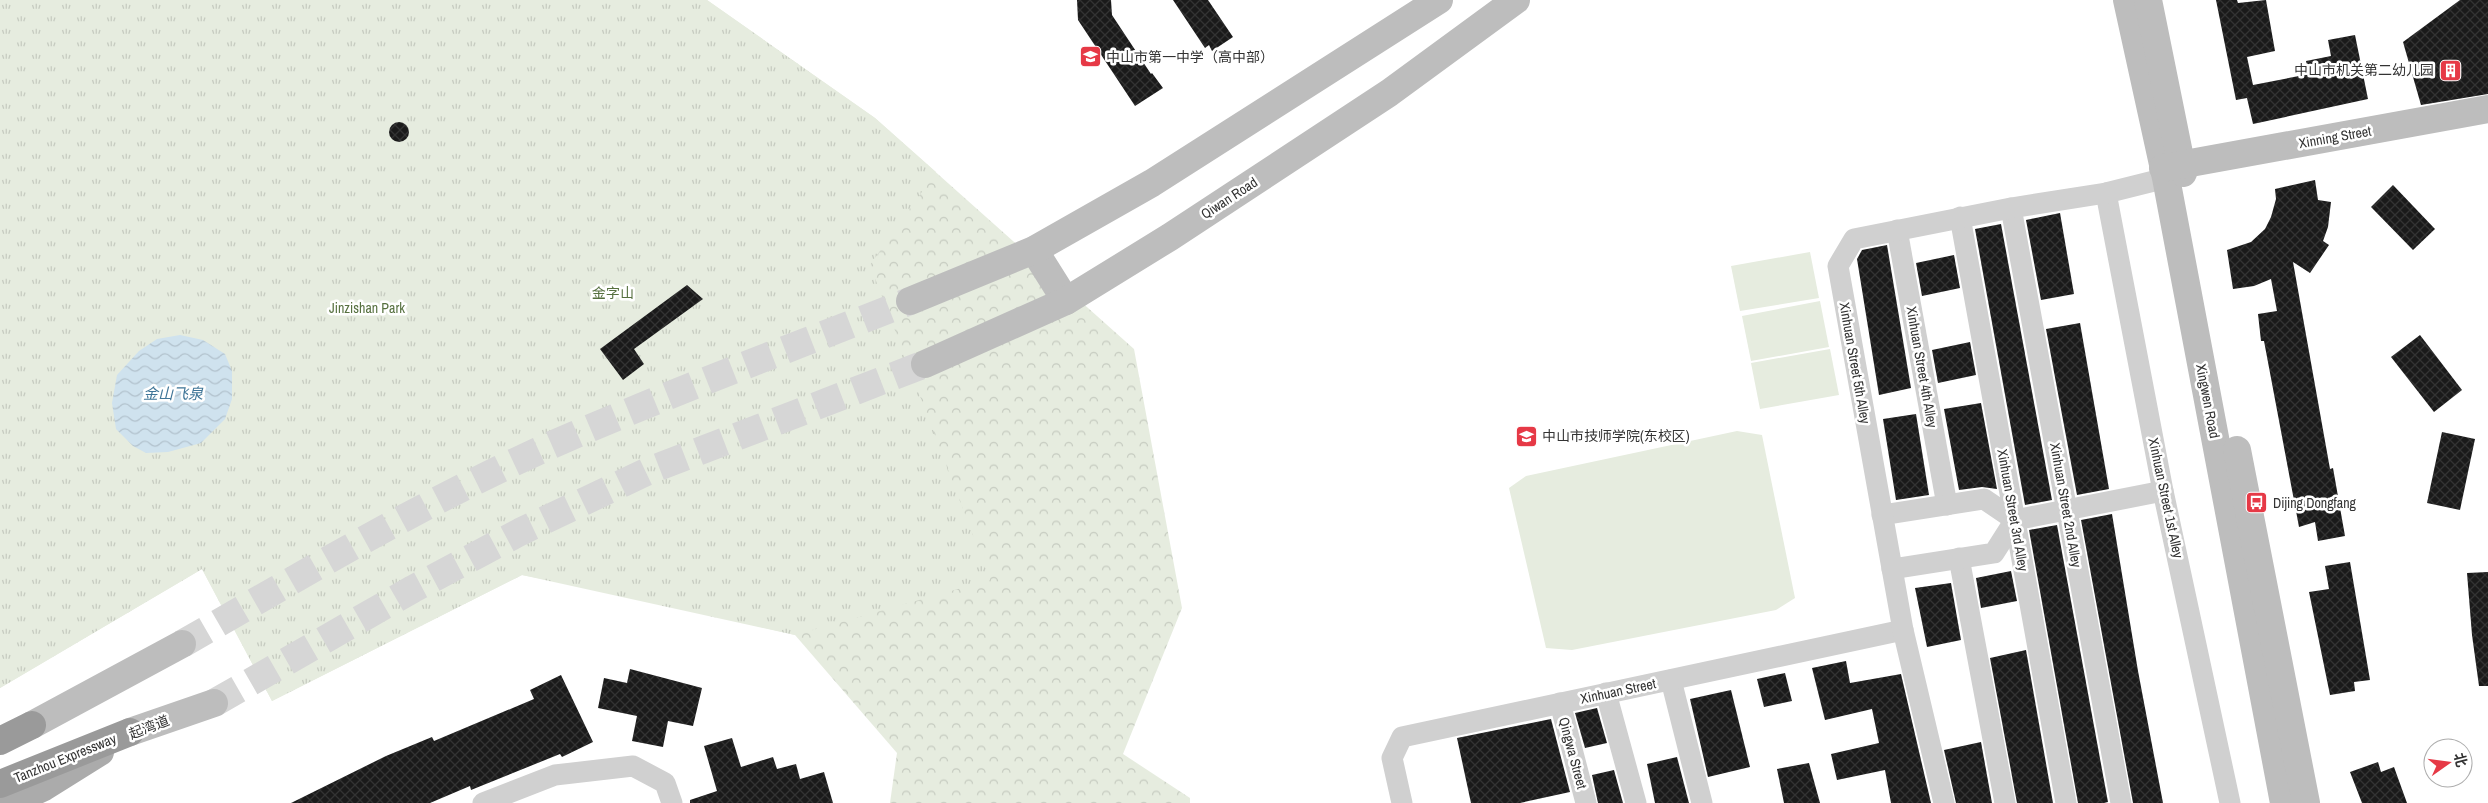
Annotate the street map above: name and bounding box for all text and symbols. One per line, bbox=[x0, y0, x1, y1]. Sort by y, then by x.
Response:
school or university icon: 中山市第一中学（高中部） bbox=[1078, 45, 1102, 69]
place label: 中山市第一中学（高中部） bbox=[1106, 48, 1274, 66]
building icon: 中山市机关第二幼儿园 bbox=[2438, 58, 2462, 82]
place label: 中山市机关第二幼儿园 bbox=[2294, 61, 2434, 79]
street label: Xinning Street bbox=[2297, 122, 2373, 152]
street label: Qiwan Road bbox=[1197, 173, 1261, 223]
park label: 金字山 bbox=[592, 284, 634, 302]
park label: Jinzishan Park bbox=[329, 299, 405, 317]
street label: Xinhuan Street 5th Alley bbox=[1835, 301, 1875, 425]
street label: Xinhuan Street 4th Alley bbox=[1902, 305, 1942, 429]
street label: Xingwen Road bbox=[2192, 362, 2224, 440]
water label: 金山飞泉 bbox=[143, 383, 204, 404]
school or university icon: 中山市技师学院(东校区) bbox=[1514, 424, 1538, 448]
place label: 中山市技师学院(东校区) bbox=[1542, 427, 1690, 445]
street label: Xinhuan Street 1st Alley bbox=[2144, 436, 2188, 560]
street label: Xinhuan Street 2nd Alley bbox=[2046, 441, 2086, 569]
street label: Xinhuan Street 3rd Alley bbox=[1993, 447, 2033, 573]
bus stop icon: Dijing Dongfang bbox=[2245, 491, 2269, 515]
place label: Dijing Dongfang bbox=[2273, 494, 2357, 512]
street label: Xinhuan Street bbox=[1579, 674, 1657, 708]
street label: 起湾道 bbox=[126, 711, 172, 743]
street label: Qingwa Street bbox=[1555, 715, 1591, 791]
street label: Tanzhou Expressway bbox=[11, 729, 119, 787]
north arrow bbox=[2423, 738, 2473, 788]
text: 北 bbox=[2450, 751, 2471, 769]

